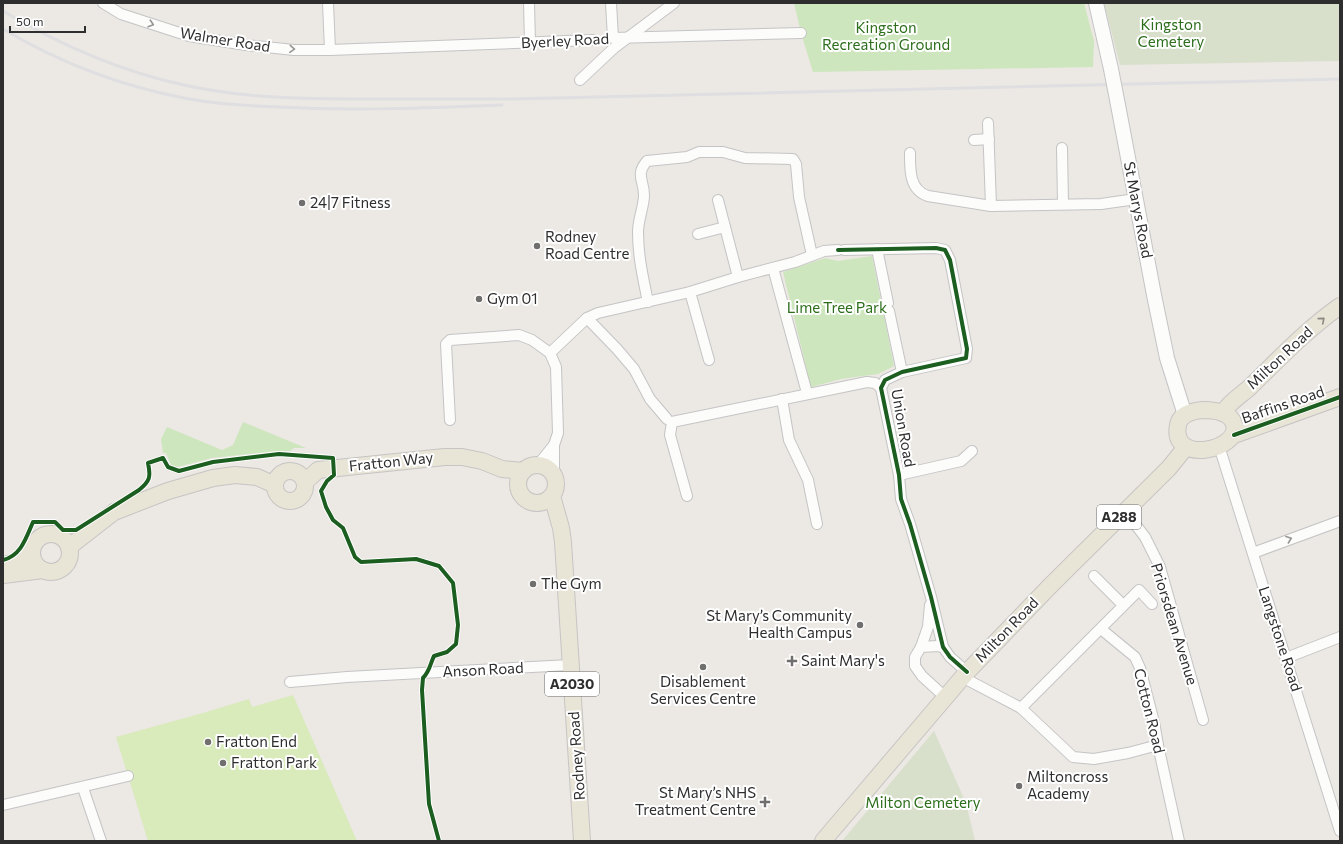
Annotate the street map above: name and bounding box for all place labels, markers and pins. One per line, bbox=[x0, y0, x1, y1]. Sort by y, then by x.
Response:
place label: 24|7 Fitness bbox=[310, 193, 391, 211]
marker: 24|7 Fitness bbox=[297, 198, 307, 208]
place label: Rodney Road Centre bbox=[545, 227, 630, 262]
marker: Rodney Road Centre bbox=[532, 241, 542, 251]
place label: Gym 01 bbox=[487, 289, 538, 307]
marker: Gym 01 bbox=[474, 294, 484, 304]
place label: The Gym bbox=[541, 574, 602, 592]
marker: The Gym bbox=[528, 579, 538, 589]
place label: St Mary’s Community Health Campus bbox=[706, 606, 852, 641]
marker: St Mary’s Community Health Campus bbox=[855, 620, 865, 630]
place label: Saint Mary's bbox=[801, 651, 885, 669]
marker: Saint Mary's bbox=[786, 655, 798, 667]
marker: Disablement Services Centre bbox=[698, 662, 708, 672]
place label: Disablement Services Centre bbox=[650, 672, 756, 707]
place label: Fratton End bbox=[216, 732, 297, 750]
marker: Fratton End bbox=[203, 737, 213, 747]
place label: Fratton Park bbox=[231, 753, 317, 771]
marker: Fratton Park bbox=[218, 758, 228, 768]
place label: Miltoncross Academy bbox=[1027, 767, 1108, 802]
marker: Miltoncross Academy bbox=[1014, 781, 1024, 791]
place label: St Mary’s NHS Treatment Centre bbox=[635, 783, 756, 818]
marker: St Mary’s NHS Treatment Centre bbox=[759, 796, 771, 808]

